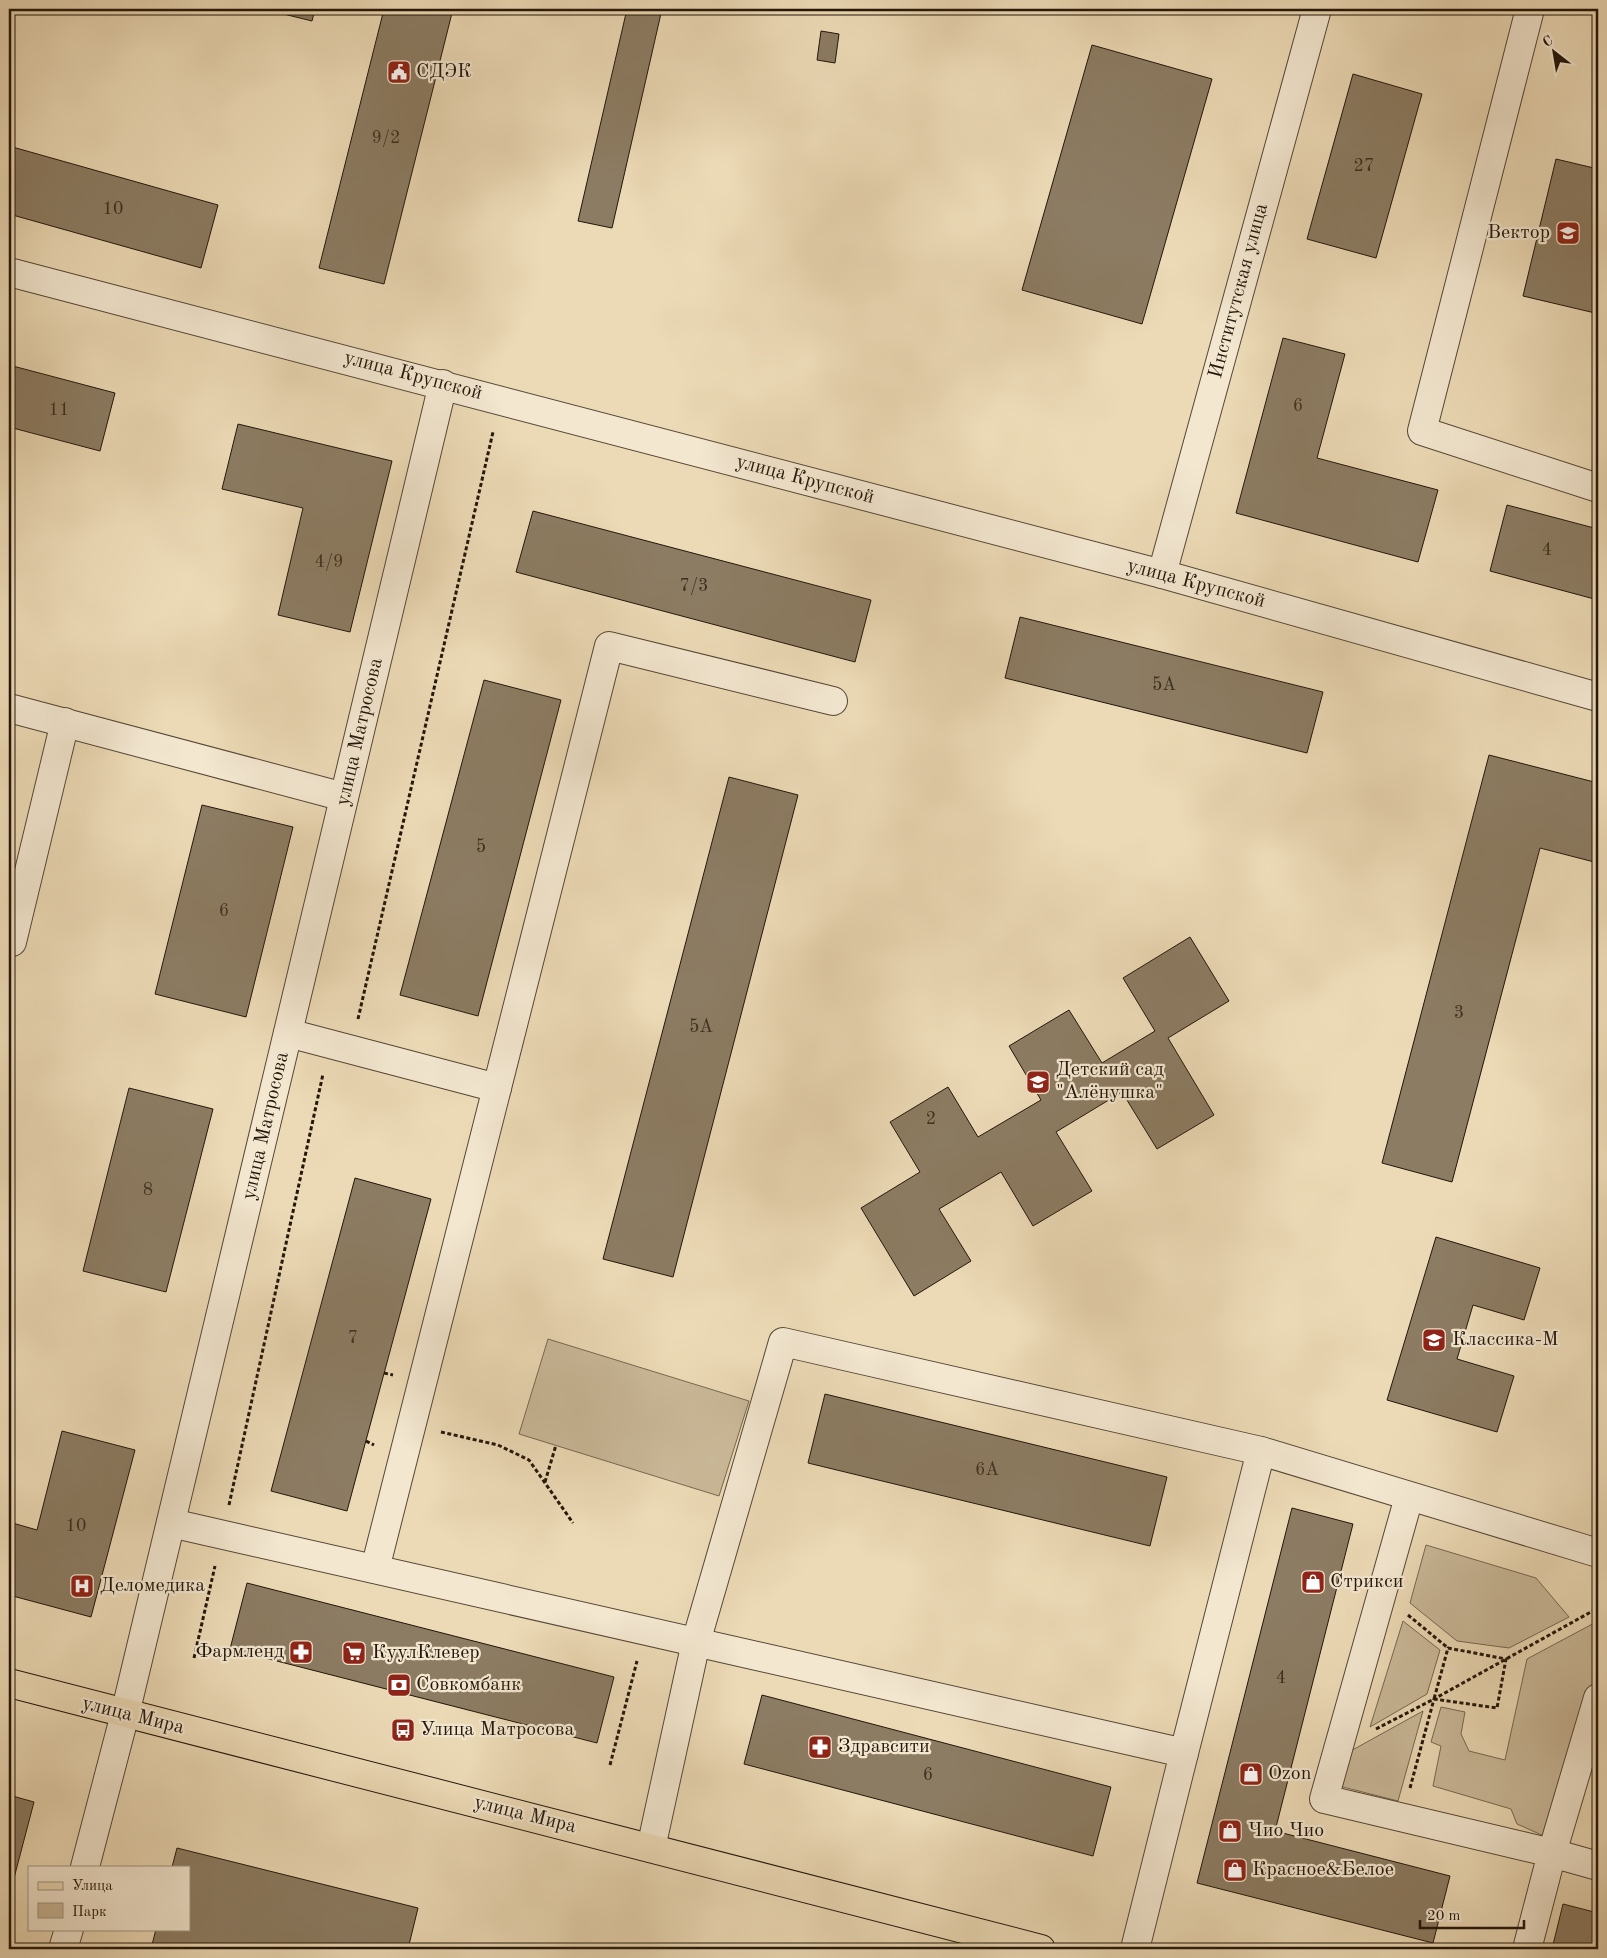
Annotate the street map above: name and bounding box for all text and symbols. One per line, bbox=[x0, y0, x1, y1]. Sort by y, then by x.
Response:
north arrow bbox=[1530, 28, 1580, 78]
text: С bbox=[1540, 33, 1555, 50]
public building icon: СДЭК bbox=[386, 59, 412, 85]
place label: СДЭК bbox=[416, 62, 472, 82]
house number: 9/2 bbox=[372, 129, 400, 147]
house number: 27 bbox=[1354, 157, 1374, 175]
house number: 10 bbox=[103, 200, 123, 218]
street label: Институтская улица bbox=[1206, 201, 1272, 381]
school or university icon: Вектор bbox=[1555, 220, 1581, 246]
place label: Вектор bbox=[1487, 223, 1550, 243]
street label: улица Крупской bbox=[342, 348, 484, 404]
house number: 6 bbox=[1293, 397, 1303, 415]
house number: 11 bbox=[49, 401, 69, 419]
street label: улица Крупской bbox=[734, 452, 876, 508]
house number: 4 bbox=[1542, 541, 1552, 559]
house number: 4/9 bbox=[315, 553, 343, 571]
street label: улица Крупской bbox=[1125, 556, 1267, 612]
house number: 7/3 bbox=[680, 577, 708, 595]
street label: улица Матросова bbox=[333, 656, 387, 808]
house number: 5А bbox=[1152, 676, 1176, 694]
house number: 5 bbox=[476, 838, 486, 856]
house number: 6 bbox=[219, 902, 229, 920]
house number: 3 bbox=[1454, 1004, 1464, 1022]
house number: 5А bbox=[689, 1018, 713, 1036]
street label: улица Матросова bbox=[239, 1050, 293, 1202]
place label: Детский сад "Алёнушка" bbox=[1056, 1060, 1164, 1103]
school or university icon: Детский сад "Алёнушка" bbox=[1025, 1069, 1051, 1095]
house number: 2 bbox=[926, 1110, 936, 1128]
house number: 8 bbox=[143, 1181, 153, 1199]
school or university icon: Классика-М bbox=[1421, 1327, 1447, 1353]
house number: 7 bbox=[348, 1329, 358, 1347]
place label: Классика-М bbox=[1452, 1330, 1559, 1350]
house number: 6А bbox=[975, 1461, 999, 1479]
house number: 10 bbox=[66, 1517, 86, 1535]
shop icon: Стрикси bbox=[1300, 1569, 1326, 1595]
place label: Стрикси bbox=[1330, 1572, 1403, 1592]
hospital icon: Деломедика bbox=[69, 1573, 95, 1599]
place label: Деломедика bbox=[100, 1576, 205, 1596]
pharmacy icon: Фармленд bbox=[288, 1639, 314, 1665]
supermarket icon: КуулКлевер bbox=[341, 1640, 367, 1666]
place label: Фармленд bbox=[195, 1642, 284, 1662]
place label: КуулКлевер bbox=[372, 1643, 480, 1663]
house number: 4 bbox=[1276, 1669, 1286, 1687]
bank icon: Совкомбанк bbox=[386, 1672, 412, 1698]
place label: Совкомбанк bbox=[416, 1675, 521, 1695]
street label: улица Мира bbox=[80, 1694, 186, 1738]
bus stop icon: Улица Матросова bbox=[390, 1717, 416, 1743]
place label: Улица Матросова bbox=[420, 1720, 574, 1740]
pharmacy icon: Здравсити bbox=[807, 1734, 833, 1760]
place label: Здравсити bbox=[838, 1737, 930, 1757]
shop icon: Ozon bbox=[1238, 1761, 1264, 1787]
place label: Ozon bbox=[1268, 1764, 1312, 1784]
house number: 6 bbox=[923, 1766, 933, 1784]
street label: улица Мира bbox=[472, 1793, 578, 1837]
shop icon: Чио Чио bbox=[1217, 1818, 1243, 1844]
place label: Чио Чио bbox=[1248, 1821, 1324, 1841]
shop icon: Красное&Белое bbox=[1222, 1857, 1248, 1883]
place label: Красное&Белое bbox=[1252, 1860, 1394, 1880]
legend bbox=[28, 1866, 190, 1930]
text: Улица bbox=[72, 1879, 113, 1894]
scale bar bbox=[1420, 1898, 1523, 1930]
text: Парк bbox=[72, 1905, 107, 1920]
text: 20 m bbox=[1427, 1909, 1461, 1924]

